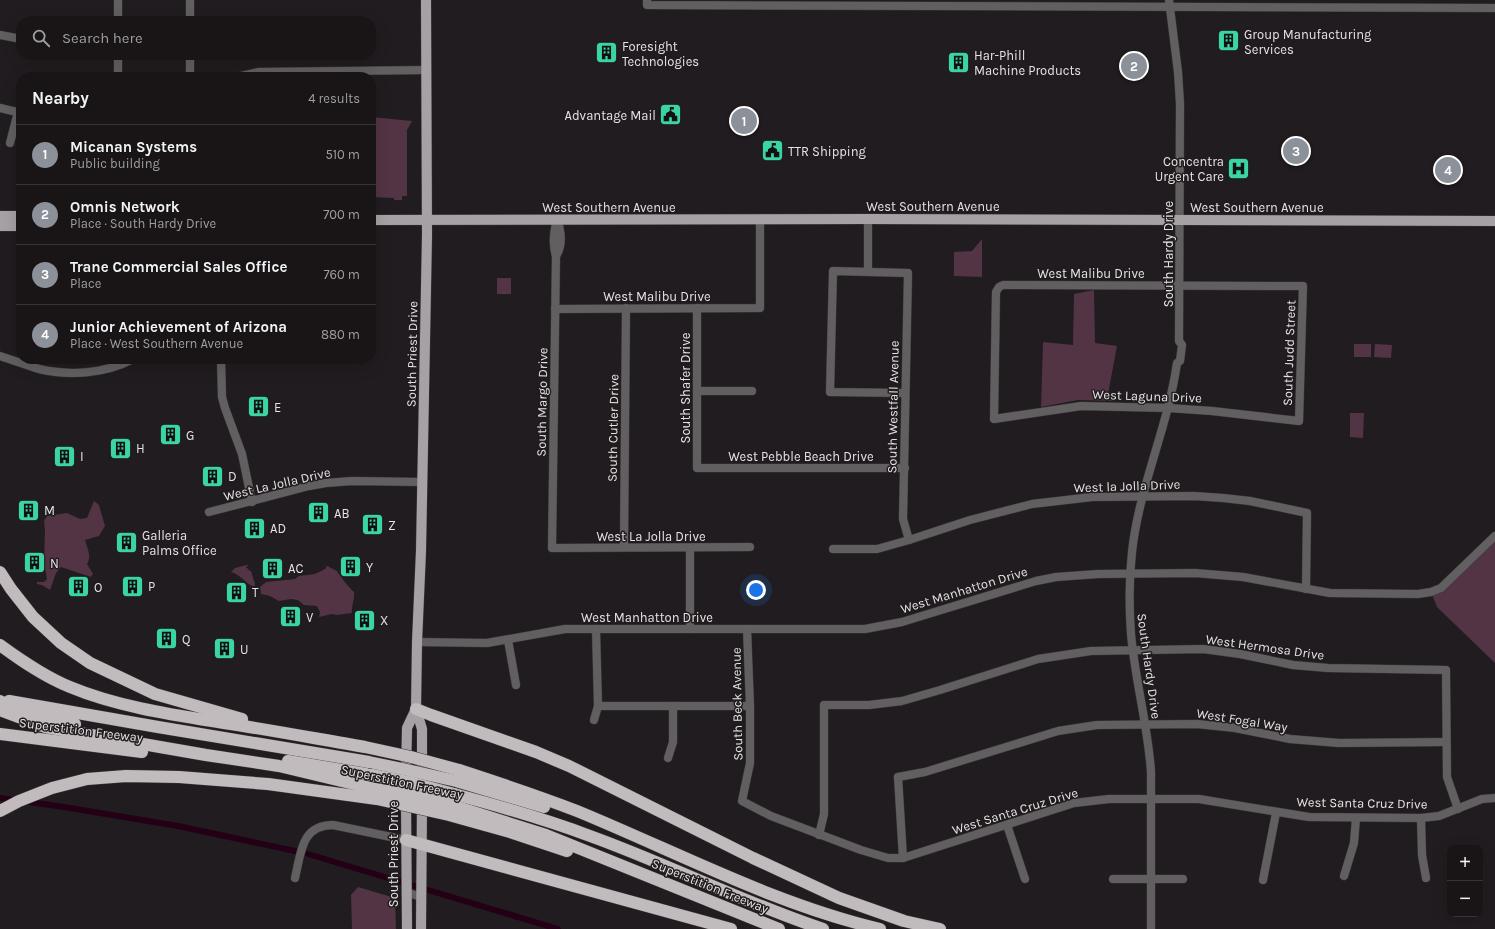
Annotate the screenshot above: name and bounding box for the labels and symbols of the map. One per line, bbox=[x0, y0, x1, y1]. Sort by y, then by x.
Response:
place label: Group Manufacturing Services bbox=[1244, 27, 1372, 57]
building icon: Group Manufacturing Services bbox=[1216, 28, 1242, 54]
place label: Foresight Technologies bbox=[622, 39, 699, 69]
building icon: Foresight Technologies bbox=[593, 40, 619, 66]
place label: Har-Phill Machine Products bbox=[974, 48, 1081, 78]
building icon: Har-Phill Machine Products bbox=[945, 49, 971, 75]
pin: 2 bbox=[1121, 51, 1147, 81]
public building icon: Advantage Mail bbox=[658, 102, 684, 128]
pin: 1 bbox=[731, 106, 757, 136]
place label: Advantage Mail bbox=[564, 108, 656, 123]
pin: 3 bbox=[1283, 136, 1309, 166]
public building icon: TTR Shipping bbox=[759, 138, 785, 164]
place label: TTR Shipping bbox=[788, 144, 867, 159]
place label: Concentra Urgent Care bbox=[1155, 154, 1224, 184]
hospital icon: Concentra Urgent Care bbox=[1226, 155, 1252, 181]
pin: 4 bbox=[1435, 155, 1461, 185]
street label: West Southern Avenue bbox=[866, 199, 1000, 214]
street label: West Southern Avenue bbox=[542, 200, 676, 215]
street label: South Hardy Drive bbox=[1161, 200, 1176, 307]
street label: West Southern Avenue bbox=[1190, 200, 1324, 215]
street label: West Malibu Drive bbox=[1037, 266, 1145, 281]
street label: West Malibu Drive bbox=[603, 289, 711, 304]
street label: South Priest Drive bbox=[404, 300, 420, 407]
street label: South Judd Street bbox=[1280, 300, 1298, 406]
street label: South Shafer Drive bbox=[678, 332, 693, 443]
street label: South Westfall Avenue bbox=[884, 340, 902, 474]
street label: South Margo Drive bbox=[534, 347, 550, 457]
street label: South Cutler Drive bbox=[605, 374, 621, 482]
street label: West Laguna Drive bbox=[1092, 387, 1202, 405]
building icon: E bbox=[246, 394, 272, 420]
place label: E bbox=[274, 400, 281, 415]
building icon: G bbox=[158, 422, 184, 448]
place label: G bbox=[186, 428, 194, 443]
building icon: H bbox=[107, 435, 133, 461]
place label: H bbox=[136, 441, 145, 456]
building icon: I bbox=[52, 443, 78, 469]
place label: I bbox=[80, 449, 84, 464]
street label: West Pebble Beach Drive bbox=[728, 449, 874, 464]
building icon: D bbox=[199, 463, 225, 489]
street label: West La Jolla Drive bbox=[222, 464, 332, 504]
place label: D bbox=[228, 469, 237, 484]
street label: West la Jolla Drive bbox=[1073, 477, 1181, 495]
building icon: M bbox=[16, 497, 42, 523]
building icon: AB bbox=[305, 500, 331, 526]
place label: M bbox=[44, 503, 55, 518]
place label: AB bbox=[334, 506, 350, 521]
building icon: Z bbox=[359, 512, 385, 538]
building icon: AD bbox=[241, 515, 267, 541]
place label: Z bbox=[388, 518, 396, 533]
place label: AD bbox=[270, 521, 286, 536]
place label: Galleria Palms Office bbox=[142, 528, 217, 558]
building icon: Galleria Palms Office bbox=[114, 529, 140, 555]
street label: West La Jolla Drive bbox=[596, 529, 706, 544]
building icon: N bbox=[21, 550, 47, 576]
building icon: Y bbox=[337, 554, 363, 580]
building icon: AC bbox=[260, 555, 286, 581]
place label: N bbox=[50, 556, 59, 571]
place label: Y bbox=[366, 560, 373, 575]
place label: AC bbox=[288, 561, 303, 576]
street label: West Manhatton Drive bbox=[899, 563, 1030, 616]
building icon: P bbox=[119, 573, 145, 599]
building icon: O bbox=[65, 574, 91, 600]
place label: P bbox=[148, 579, 155, 594]
building icon: T bbox=[223, 579, 249, 605]
place label: O bbox=[94, 580, 102, 595]
your location bbox=[746, 580, 766, 600]
place label: T bbox=[252, 585, 259, 600]
building icon: V bbox=[278, 604, 304, 630]
building icon: X bbox=[352, 607, 378, 633]
place label: V bbox=[306, 610, 314, 625]
street label: West Manhatton Drive bbox=[581, 610, 713, 625]
street label: South Hardy Drive bbox=[1134, 612, 1164, 720]
place label: X bbox=[380, 613, 388, 628]
building icon: Q bbox=[154, 626, 180, 652]
street label: West Hermosa Drive bbox=[1205, 631, 1326, 663]
place label: Q bbox=[182, 632, 190, 647]
building icon: U bbox=[212, 636, 238, 662]
place label: U bbox=[240, 642, 249, 657]
street label: South Beck Avenue bbox=[729, 647, 745, 761]
street label: West Fogal Way bbox=[1195, 705, 1289, 735]
street label: Superstition Freeway bbox=[18, 715, 144, 745]
street label: Superstition Freeway bbox=[340, 762, 464, 802]
street label: West Santa Cruz Drive bbox=[950, 785, 1080, 837]
street label: West Santa Cruz Drive bbox=[1296, 794, 1428, 812]
street label: South Priest Drive bbox=[386, 801, 401, 907]
street label: Superstition Freeway bbox=[649, 856, 771, 916]

